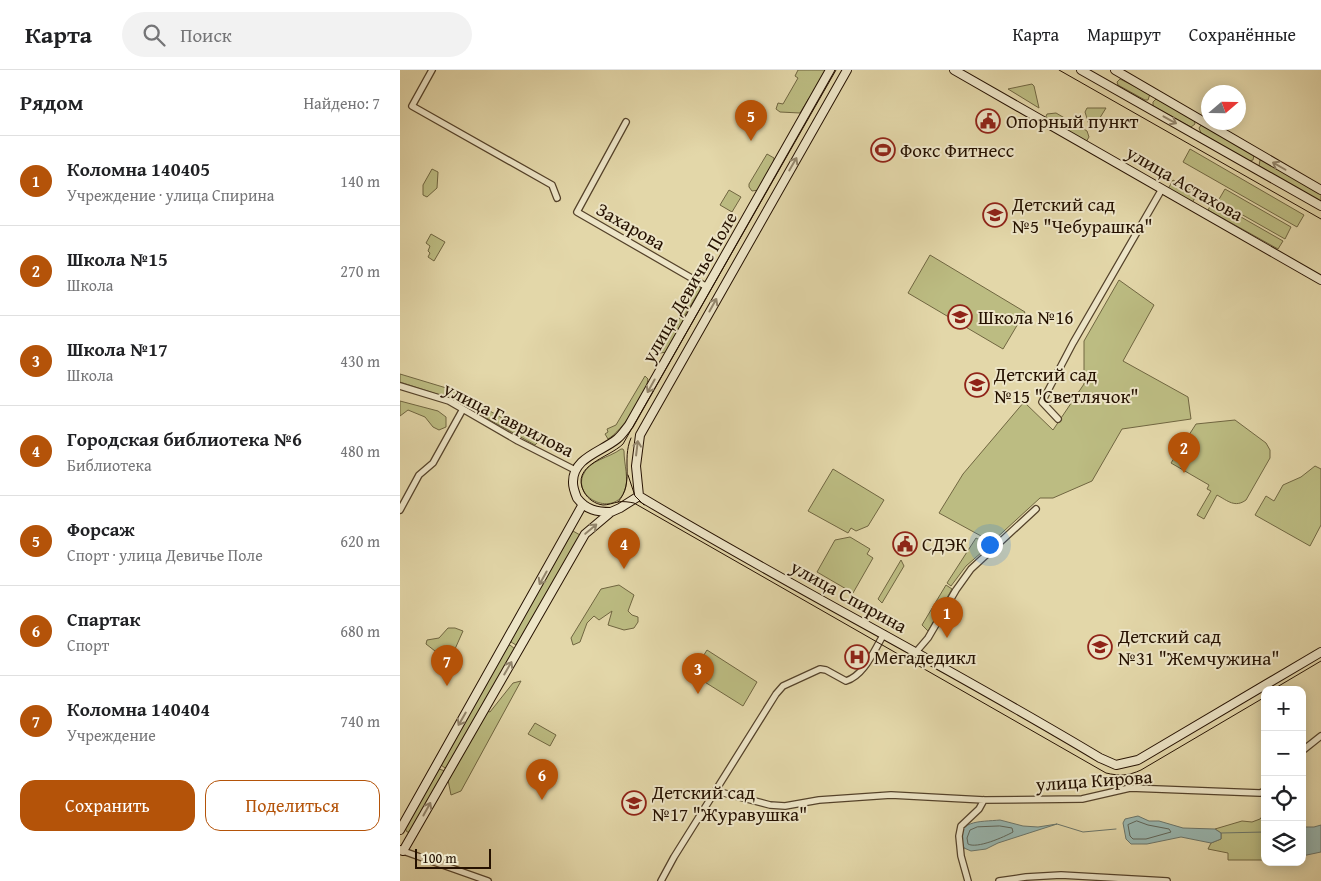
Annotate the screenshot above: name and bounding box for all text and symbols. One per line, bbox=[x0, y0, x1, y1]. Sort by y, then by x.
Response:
search box bbox=[122, 12, 472, 57]
text: Карта bbox=[25, 17, 92, 52]
icon: search bbox=[140, 21, 168, 49]
text: Поиск bbox=[180, 21, 232, 49]
text: Карта bbox=[1013, 21, 1059, 48]
text: Маршрут bbox=[1087, 21, 1161, 48]
text: Сохранённые bbox=[1189, 21, 1296, 48]
north arrow bbox=[1201, 85, 1246, 130]
text: Рядом bbox=[20, 87, 83, 118]
text: Найдено: 7 bbox=[303, 91, 380, 115]
pin: 5 bbox=[735, 100, 767, 141]
place label: Опорный пункт bbox=[1006, 107, 1139, 135]
public building icon: Опорный пункт bbox=[975, 108, 1001, 134]
one-way arrow bbox=[1162, 115, 1176, 125]
place label: Фокс Фитнесс bbox=[900, 136, 1014, 164]
sports icon: Фокс Фитнесс bbox=[870, 137, 896, 163]
street label: улица Астахова bbox=[1120, 138, 1249, 228]
text: Коломна 140405 bbox=[67, 155, 210, 183]
one-way arrow bbox=[789, 157, 799, 171]
one-way arrow bbox=[1272, 160, 1286, 170]
text: 1 bbox=[32, 169, 40, 193]
text: 140 m bbox=[340, 169, 380, 193]
text: Учреждение · улица Спирина bbox=[67, 183, 274, 207]
place label: Детский сад №5 "Чебурашка" bbox=[1011, 190, 1153, 240]
street label: Захарова bbox=[591, 195, 671, 257]
school or university icon: Детский сад №5 "Чебурашка" bbox=[982, 202, 1008, 228]
street label: улица Девичье Поле bbox=[634, 206, 744, 369]
text: Школа №15 bbox=[67, 245, 168, 273]
text: 2 bbox=[32, 259, 40, 283]
text: 270 m bbox=[340, 259, 380, 283]
text: Школа bbox=[67, 273, 113, 297]
one-way arrow bbox=[709, 298, 718, 313]
place label: Школа №16 bbox=[978, 303, 1073, 331]
school or university icon: Школа №16 bbox=[947, 304, 973, 330]
text: Школа №17 bbox=[67, 335, 168, 363]
text: 3 bbox=[32, 349, 40, 373]
text: 430 m bbox=[340, 349, 380, 373]
place label: Детский сад №15 "Светлячок" bbox=[993, 360, 1139, 410]
text: Школа bbox=[67, 363, 113, 387]
school or university icon: Детский сад №15 "Светлячок" bbox=[964, 372, 990, 398]
street label: улица Гаврилова bbox=[438, 374, 579, 464]
one-way arrow bbox=[646, 379, 656, 394]
text: Городская библиотека №6 bbox=[67, 425, 302, 453]
pin: 2 bbox=[1168, 432, 1200, 473]
text: 4 bbox=[32, 439, 40, 463]
text: 480 m bbox=[340, 439, 380, 463]
one-way arrow bbox=[632, 440, 642, 456]
text: Библиотека bbox=[67, 453, 152, 477]
text: Форсаж bbox=[67, 515, 135, 543]
one-way arrow bbox=[584, 523, 597, 534]
pin: 4 bbox=[608, 528, 640, 569]
text: 5 bbox=[32, 529, 40, 553]
text: 620 m bbox=[340, 529, 380, 553]
place label: СДЭК bbox=[922, 530, 967, 558]
public building icon: СДЭК bbox=[892, 531, 918, 557]
your location bbox=[977, 532, 1003, 558]
text: Спорт · улица Девичье Поле bbox=[67, 543, 263, 567]
street label: улица Спирина bbox=[785, 552, 912, 640]
one-way arrow bbox=[537, 570, 547, 584]
pin: 1 bbox=[931, 597, 963, 638]
text: Спартак bbox=[67, 605, 140, 633]
text: 6 bbox=[32, 619, 40, 643]
text: 680 m bbox=[340, 619, 380, 643]
place label: Детский сад №31 "Жемчужина" bbox=[1117, 622, 1280, 672]
text: Спорт bbox=[67, 633, 109, 657]
school or university icon: Детский сад №31 "Жемчужина" bbox=[1087, 634, 1113, 660]
place label: Мегадедикл bbox=[874, 643, 976, 671]
hospital icon: Мегадедикл bbox=[844, 644, 870, 670]
pin: 7 bbox=[431, 645, 463, 686]
pin: 3 bbox=[682, 653, 714, 694]
one-way arrow bbox=[503, 660, 513, 675]
map controls bbox=[1261, 686, 1306, 866]
button: + bbox=[1261, 686, 1306, 731]
text: Коломна 140404 bbox=[67, 695, 210, 723]
text: 7 bbox=[32, 709, 40, 733]
text: 740 m bbox=[340, 709, 380, 733]
one-way arrow bbox=[457, 711, 467, 725]
text: Учреждение bbox=[67, 723, 156, 747]
button: − bbox=[1261, 731, 1306, 776]
pin: 6 bbox=[526, 759, 558, 800]
street label: улица Кирова bbox=[1034, 762, 1153, 798]
button: locate bbox=[1261, 776, 1306, 821]
place label: Детский сад №17 "Журавушка" bbox=[651, 778, 807, 828]
button: Сохранить bbox=[20, 780, 195, 831]
button: Поделиться bbox=[205, 780, 380, 831]
school or university icon: Детский сад №17 "Журавушка" bbox=[621, 790, 647, 816]
one-way arrow bbox=[422, 801, 432, 816]
button: layers bbox=[1261, 821, 1306, 866]
scale bar bbox=[415, 846, 491, 869]
text: 100 m bbox=[422, 848, 457, 868]

